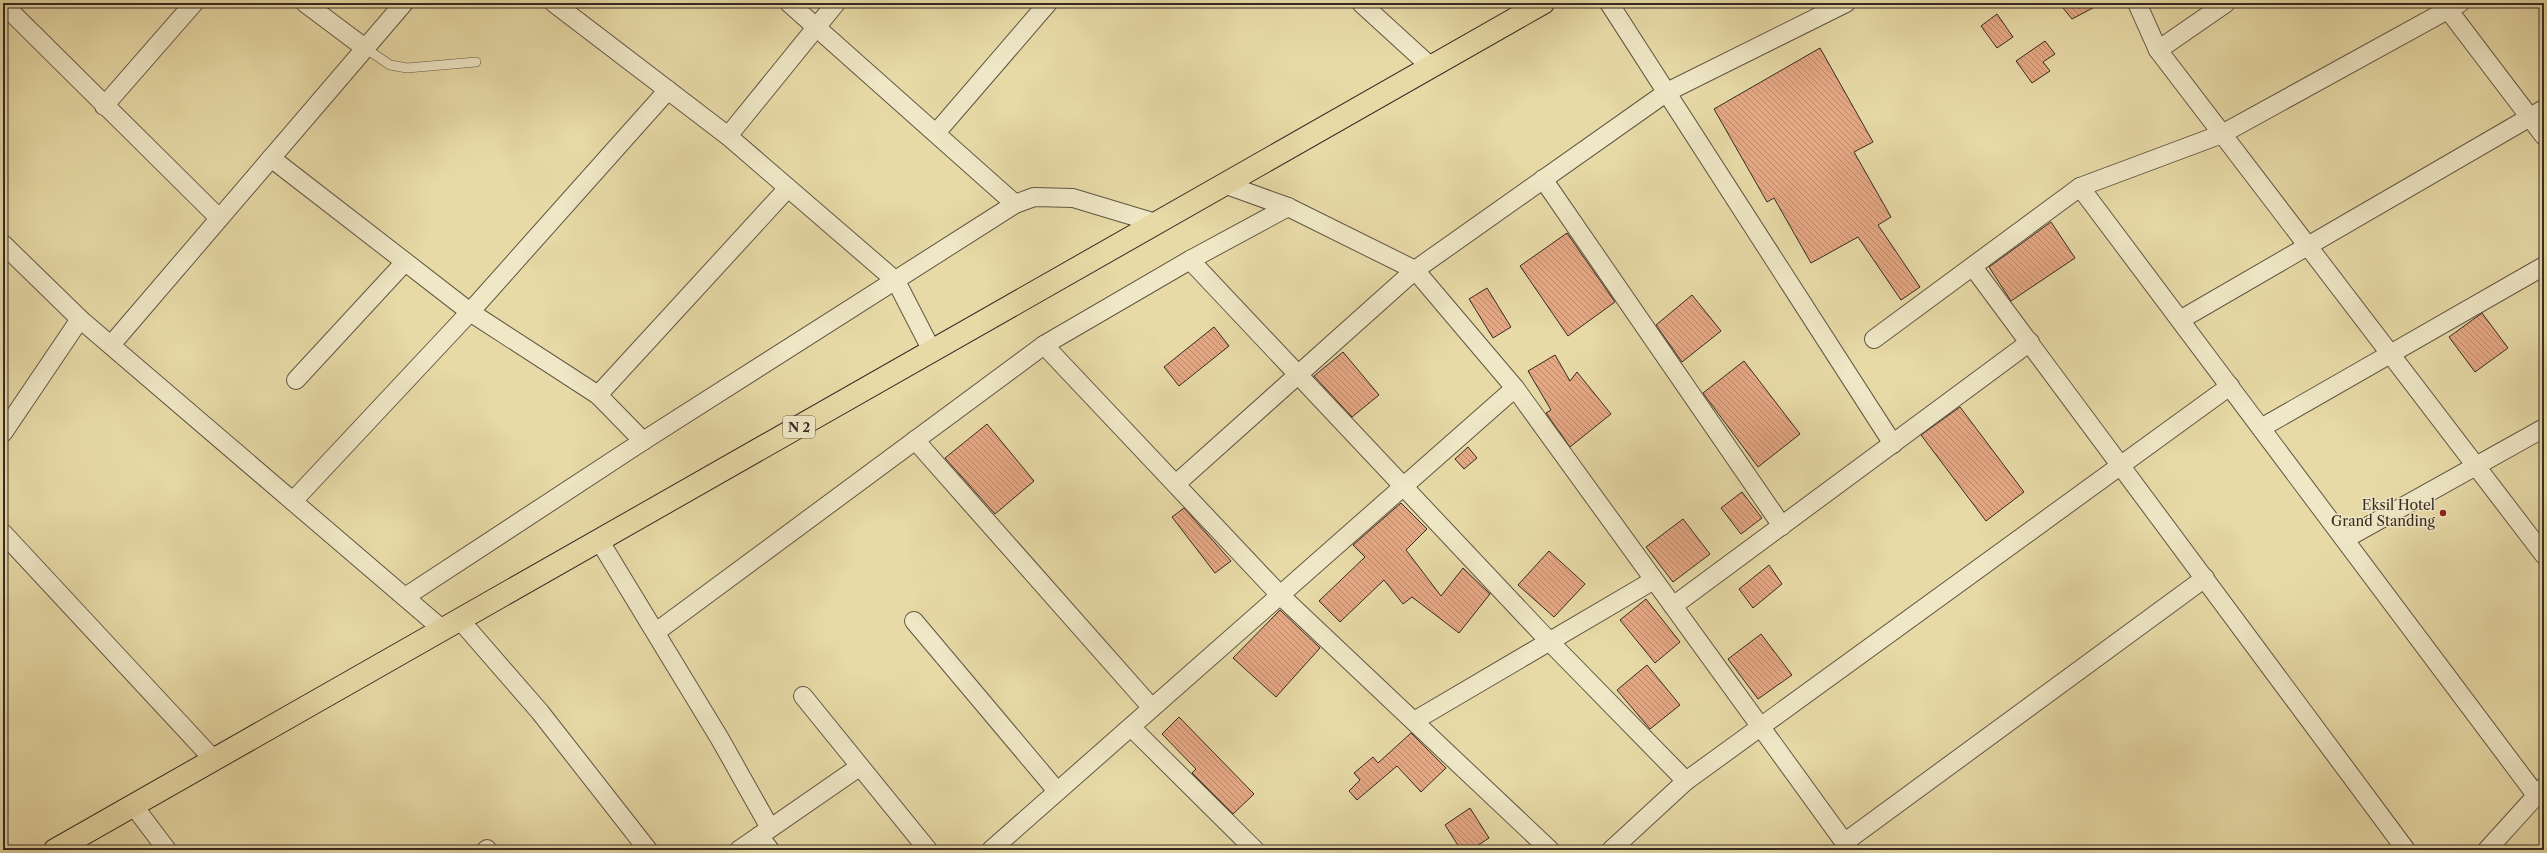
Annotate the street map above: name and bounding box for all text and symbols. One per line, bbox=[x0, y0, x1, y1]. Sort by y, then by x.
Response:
road number: N 2 bbox=[783, 416, 815, 438]
place label: Eksil Hotel Grand Standing bbox=[2331, 496, 2436, 530]
marker: Eksil Hotel Grand Standing bbox=[2438, 508, 2448, 518]

